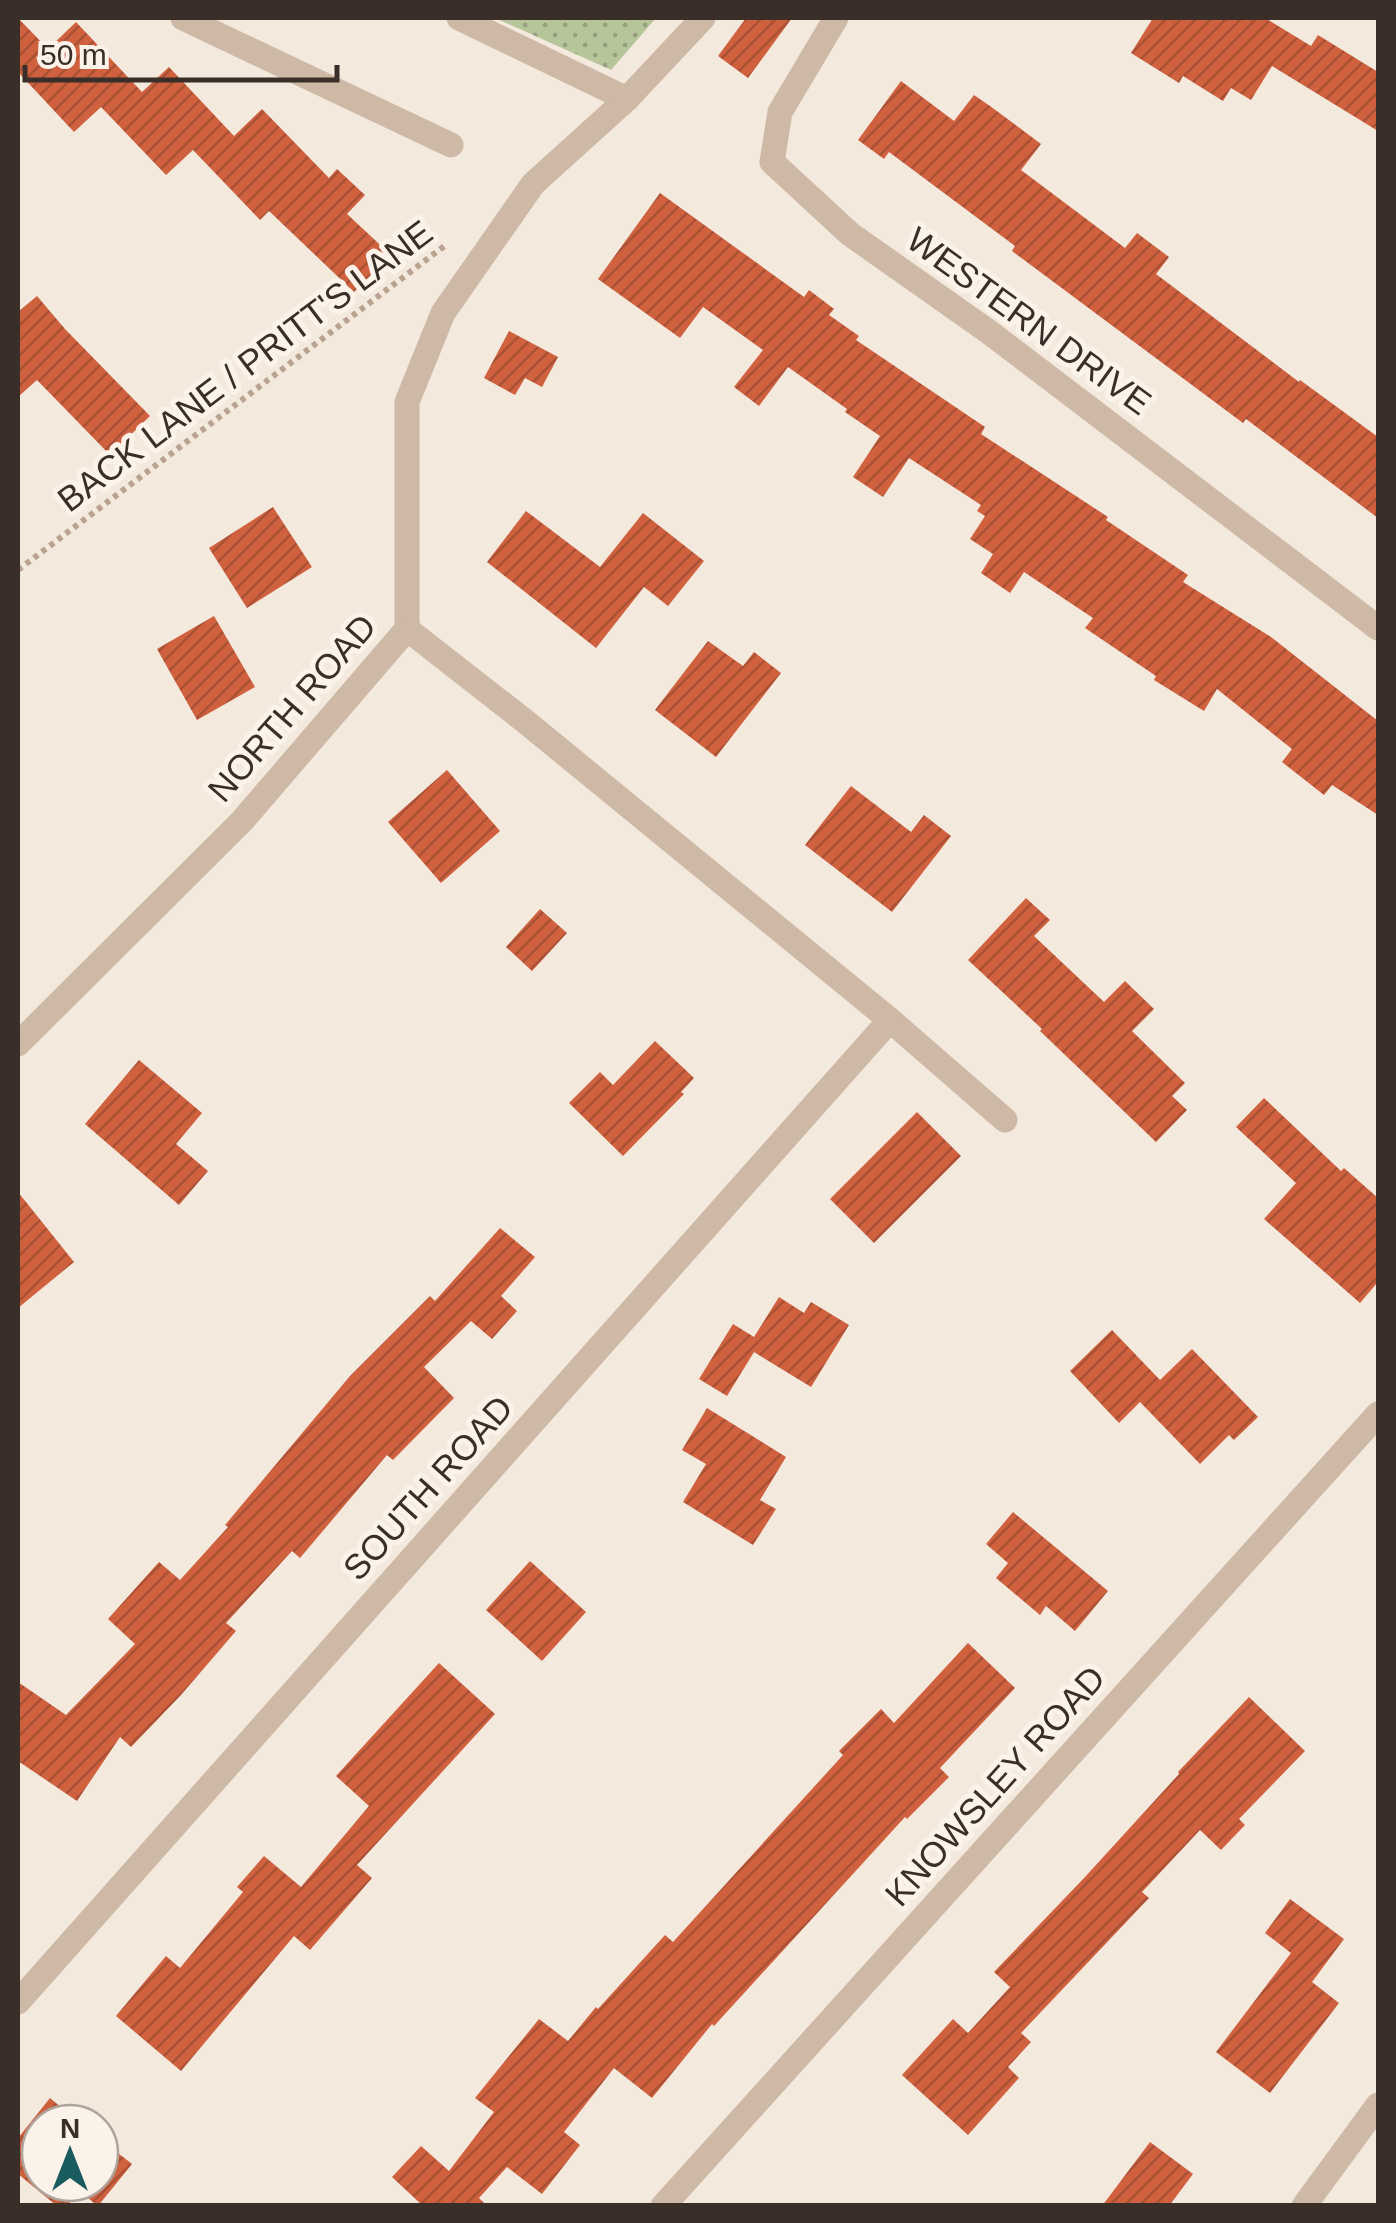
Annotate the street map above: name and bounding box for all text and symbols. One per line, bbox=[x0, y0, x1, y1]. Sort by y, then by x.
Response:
scale bar bbox=[25, 20, 338, 82]
text: 50 m bbox=[40, 38, 107, 71]
street label: BACK LANE / PRITT'S LANE bbox=[50, 212, 439, 519]
street label: WESTERN DRIVE bbox=[900, 219, 1159, 422]
street label: NORTH ROAD bbox=[200, 606, 383, 809]
street label: SOUTH ROAD bbox=[335, 1388, 520, 1587]
street label: KNOWSLEY ROAD bbox=[877, 1658, 1112, 1913]
north arrow bbox=[20, 2103, 120, 2203]
text: N bbox=[60, 2113, 80, 2144]

